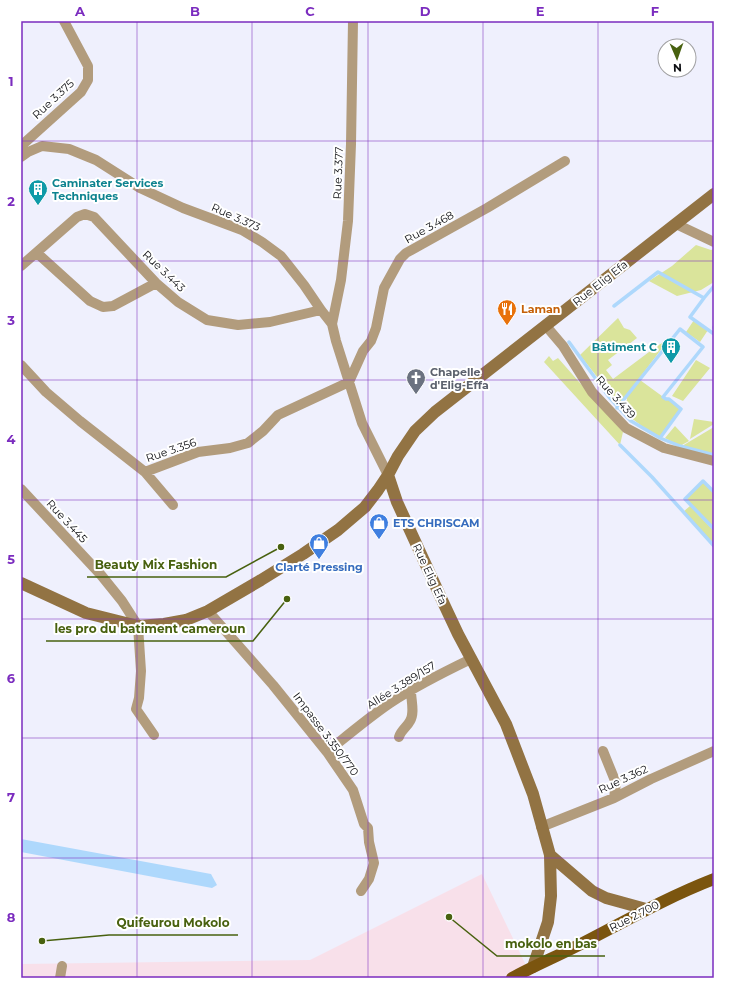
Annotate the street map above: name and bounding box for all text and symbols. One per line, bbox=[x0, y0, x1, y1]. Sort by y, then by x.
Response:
text: A bbox=[74, 3, 86, 19]
text: B bbox=[190, 3, 200, 19]
text: C bbox=[305, 3, 315, 19]
text: D bbox=[420, 3, 431, 19]
text: E bbox=[536, 3, 545, 19]
text: F bbox=[651, 3, 659, 19]
north arrow bbox=[657, 38, 697, 78]
text: N bbox=[673, 61, 682, 75]
text: 1 bbox=[8, 73, 14, 89]
street label: Rue 3.375 bbox=[29, 76, 77, 122]
street label: Rue 3.377 bbox=[330, 146, 346, 200]
place label: Caminater Services Techniques bbox=[52, 176, 163, 203]
building icon: Caminater Services Techniques bbox=[27, 178, 49, 206]
text: 2 bbox=[7, 193, 15, 209]
street label: Rue 3.373 bbox=[209, 200, 263, 234]
street label: Rue 3.468 bbox=[402, 208, 456, 246]
street label: Rue 3.443 bbox=[140, 247, 188, 295]
street label: Rue Elig Efa bbox=[570, 257, 630, 309]
restaurant icon: Laman bbox=[496, 298, 518, 326]
place label: Laman bbox=[521, 302, 560, 316]
text: 3 bbox=[6, 312, 15, 328]
building icon: Bâtiment C bbox=[660, 336, 682, 364]
place label: Bâtiment C bbox=[592, 340, 657, 354]
place label: Chapelle d'Elig-Effa bbox=[430, 365, 489, 392]
church icon: Chapelle d'Elig-Effa bbox=[405, 367, 427, 395]
street label: Rue 3.439 bbox=[593, 373, 639, 422]
text: 4 bbox=[7, 431, 16, 447]
street label: Rue 3.356 bbox=[144, 435, 198, 465]
street label: Rue 3.445 bbox=[43, 496, 91, 546]
shop icon: ETS CHRISCAM bbox=[368, 512, 390, 540]
place label: ETS CHRISCAM bbox=[393, 516, 480, 530]
shop icon: Clarté Pressing bbox=[308, 532, 330, 560]
street label: Rue Elig Efa bbox=[410, 541, 450, 607]
text: 5 bbox=[7, 551, 15, 567]
callout: Beauty Mix Fashion bbox=[87, 553, 226, 577]
text: Beauty Mix Fashion bbox=[95, 557, 217, 572]
place label: Clarté Pressing bbox=[275, 560, 363, 574]
callout: les pro du batiment cameroun bbox=[46, 617, 253, 641]
text: les pro du batiment cameroun bbox=[54, 621, 246, 636]
street label: Allée 3.389/157 bbox=[364, 658, 438, 712]
text: 6 bbox=[7, 670, 16, 686]
street label: Impasse 3.350/770 bbox=[290, 689, 362, 779]
street label: Rue 3.362 bbox=[596, 762, 650, 796]
text: 7 bbox=[7, 789, 15, 805]
street label: Rue 2.700 bbox=[607, 897, 661, 935]
text: 8 bbox=[7, 909, 16, 925]
callout: Quifeurou Mokolo bbox=[109, 911, 238, 935]
text: Quifeurou Mokolo bbox=[116, 915, 230, 930]
callout: mokolo en bas bbox=[497, 932, 605, 956]
text: mokolo en bas bbox=[505, 936, 598, 951]

